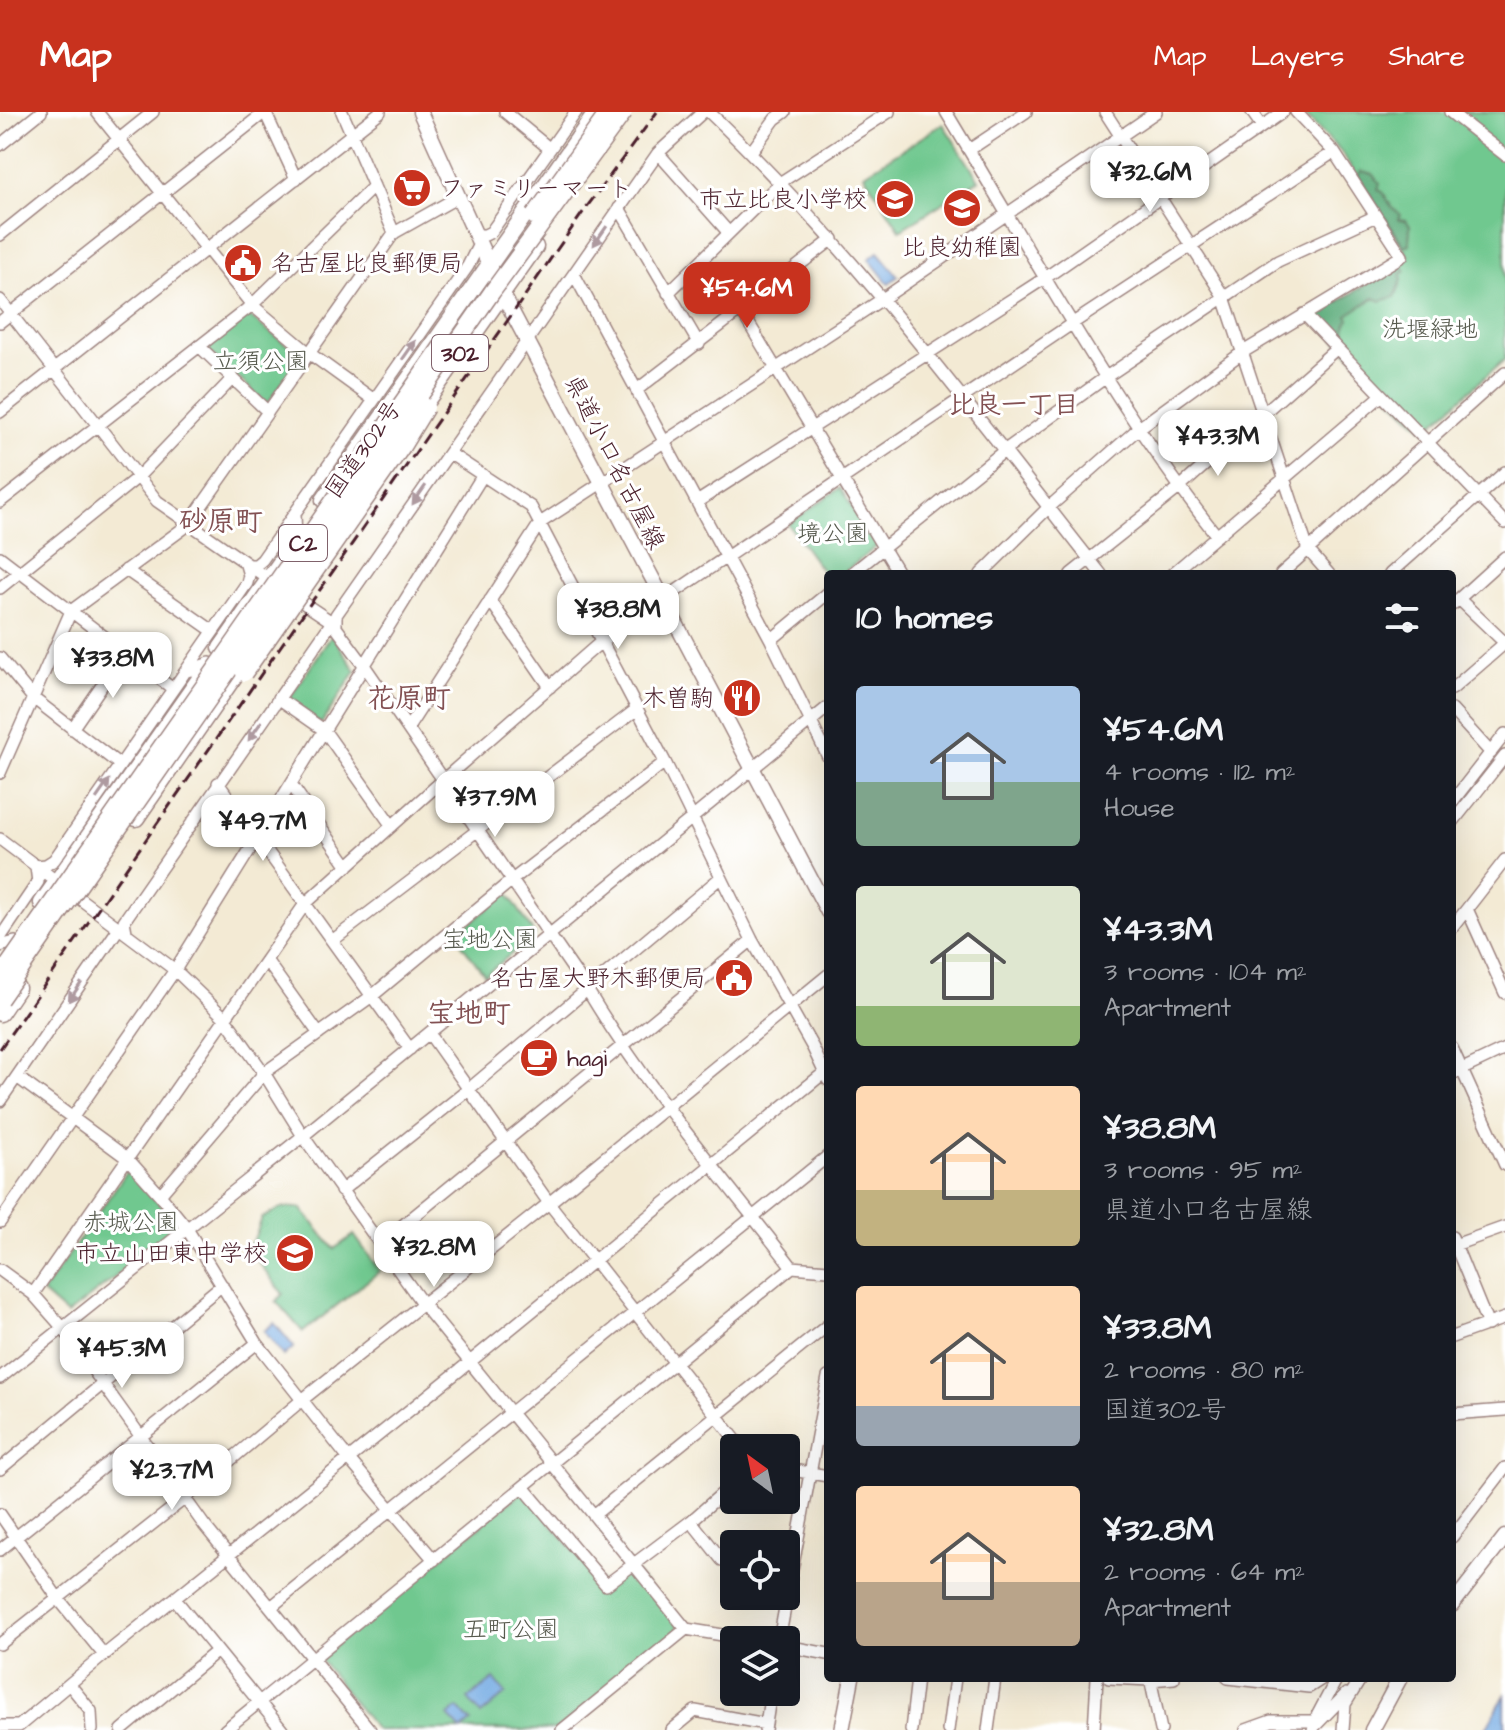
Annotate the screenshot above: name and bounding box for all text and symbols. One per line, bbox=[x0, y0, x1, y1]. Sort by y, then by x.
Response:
text: Map bbox=[40, 30, 112, 82]
text: Map bbox=[1154, 37, 1207, 76]
text: Layers bbox=[1251, 37, 1344, 76]
text: Share bbox=[1388, 37, 1465, 76]
pin: ¥32.6M bbox=[1085, 146, 1215, 214]
text: ¥32.6M bbox=[1108, 154, 1192, 190]
supermarket icon: ファミリーマート bbox=[391, 167, 433, 209]
place label: ファミリーマート bbox=[440, 172, 632, 206]
school or university icon: 市立比良小学校 bbox=[874, 178, 916, 220]
place label: 市立比良小学校 bbox=[699, 183, 867, 217]
school or university icon: 比良幼稚園 bbox=[941, 187, 983, 229]
one-way arrow bbox=[593, 225, 608, 247]
place label: 比良幼稚園 bbox=[902, 231, 1022, 265]
public building icon: 名古屋比良郵便局 bbox=[222, 242, 264, 284]
place label: 名古屋比良郵便局 bbox=[271, 247, 463, 281]
pin: ¥54.6M bbox=[682, 262, 812, 330]
text: ¥54.6M bbox=[701, 270, 793, 306]
park label: 洗堰緑地 bbox=[1382, 313, 1478, 347]
road number: 302 bbox=[432, 335, 488, 371]
one-way arrow bbox=[401, 340, 416, 361]
park label: 立須公園 bbox=[213, 345, 309, 379]
street label: 県道小口名古屋線 bbox=[555, 369, 673, 556]
district label: 比良一丁目 bbox=[949, 387, 1079, 423]
street label: 国道302号 bbox=[317, 394, 410, 506]
pin: ¥43.3M bbox=[1153, 410, 1283, 478]
text: ¥43.3M bbox=[1176, 418, 1260, 454]
one-way arrow bbox=[412, 485, 427, 506]
district label: 砂原町 bbox=[179, 502, 263, 541]
park label: 境公園 bbox=[797, 517, 869, 551]
road number: C2 bbox=[279, 525, 327, 561]
pin: ¥38.8M bbox=[553, 583, 683, 651]
text: ¥38.8M bbox=[575, 591, 661, 627]
text: 10 homes bbox=[856, 594, 993, 642]
icon: filters bbox=[1380, 596, 1424, 640]
pin: ¥33.8M bbox=[48, 632, 178, 700]
text: ¥33.8M bbox=[72, 640, 154, 676]
restaurant icon: 木曽駒 bbox=[721, 677, 763, 719]
district label: 花原町 bbox=[367, 679, 451, 718]
place label: 木曽駒 bbox=[642, 682, 714, 716]
text: ¥54.6M bbox=[1104, 706, 1224, 754]
icon: home bbox=[920, 718, 1016, 814]
one-way arrow bbox=[248, 721, 263, 742]
text: 4 rooms · 112 m² bbox=[1104, 754, 1295, 790]
pin: ¥37.9M bbox=[430, 771, 560, 839]
one-way arrow bbox=[95, 779, 110, 800]
text: ¥37.9M bbox=[453, 779, 537, 815]
text: House bbox=[1104, 790, 1175, 826]
pin: ¥49.7M bbox=[198, 795, 328, 863]
text: ¥49.7M bbox=[219, 803, 307, 839]
text: ¥43.3M bbox=[1104, 906, 1213, 954]
icon: home bbox=[920, 918, 1016, 1014]
park label: 宝地公園 bbox=[442, 923, 538, 957]
text: 3 rooms · 104 m² bbox=[1104, 954, 1307, 990]
public building icon: 名古屋大野木郵便局 bbox=[713, 957, 755, 999]
place label: 名古屋大野木郵便局 bbox=[490, 962, 706, 996]
one-way arrow bbox=[68, 982, 83, 1003]
text: Apartment bbox=[1104, 990, 1231, 1026]
district label: 宝地町 bbox=[427, 994, 511, 1033]
cafe icon: hagi bbox=[518, 1037, 560, 1079]
place label: hagi bbox=[567, 1042, 607, 1077]
text: ¥38.8M bbox=[1104, 1104, 1216, 1152]
icon: home bbox=[920, 1118, 1016, 1214]
text: 3 rooms · 95 m² bbox=[1104, 1152, 1303, 1188]
text: 県道小口名古屋線 bbox=[1104, 1192, 1312, 1228]
park label: 赤城公園 bbox=[83, 1206, 179, 1240]
pin: ¥32.8M bbox=[369, 1221, 499, 1289]
text: ¥32.8M bbox=[392, 1229, 476, 1265]
school or university icon: 市立山田東中学校 bbox=[274, 1232, 316, 1274]
place label: 市立山田東中学校 bbox=[75, 1237, 267, 1271]
text: ¥33.8M bbox=[1104, 1304, 1212, 1352]
icon: home bbox=[920, 1318, 1016, 1414]
pin: ¥45.3M bbox=[57, 1322, 187, 1390]
text: ¥45.3M bbox=[78, 1330, 166, 1366]
text: 2 rooms · 80 m² bbox=[1104, 1352, 1304, 1388]
text: 国道302号 bbox=[1104, 1392, 1227, 1428]
north arrow bbox=[720, 1434, 800, 1514]
map controls bbox=[720, 1434, 800, 1706]
pin: ¥23.7M bbox=[107, 1444, 237, 1512]
text: ¥23.7M bbox=[130, 1452, 214, 1488]
text: ¥32.8M bbox=[1104, 1506, 1214, 1554]
icon: home bbox=[920, 1518, 1016, 1614]
button: locate bbox=[720, 1530, 800, 1610]
text: 2 rooms · 64 m² bbox=[1104, 1554, 1305, 1590]
text: Apartment bbox=[1104, 1590, 1231, 1626]
park label: 五町公園 bbox=[463, 1613, 559, 1647]
button: layers bbox=[720, 1626, 800, 1706]

